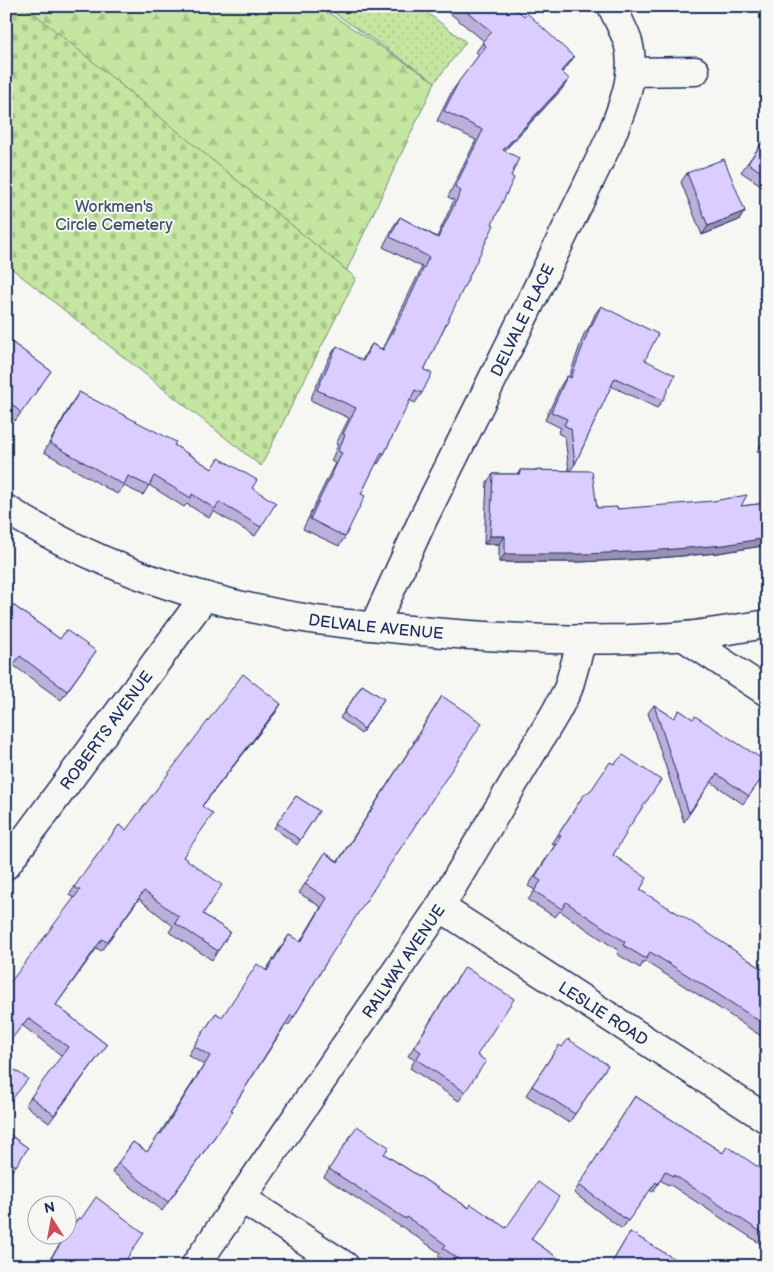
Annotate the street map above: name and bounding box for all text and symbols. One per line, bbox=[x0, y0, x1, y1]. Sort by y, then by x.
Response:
park label: Workmen's Circle Cemetery bbox=[55, 198, 174, 235]
street label: DELVALE PLACE bbox=[487, 261, 559, 380]
street label: DELVALE AVENUE bbox=[307, 611, 444, 644]
street label: ROBERTS AVENUE bbox=[57, 668, 157, 794]
street label: RAILWAY AVENUE bbox=[359, 902, 450, 1022]
street label: LESLIE ROAD bbox=[554, 978, 651, 1050]
north arrow bbox=[28, 1194, 78, 1244]
text: N bbox=[43, 1198, 56, 1217]

